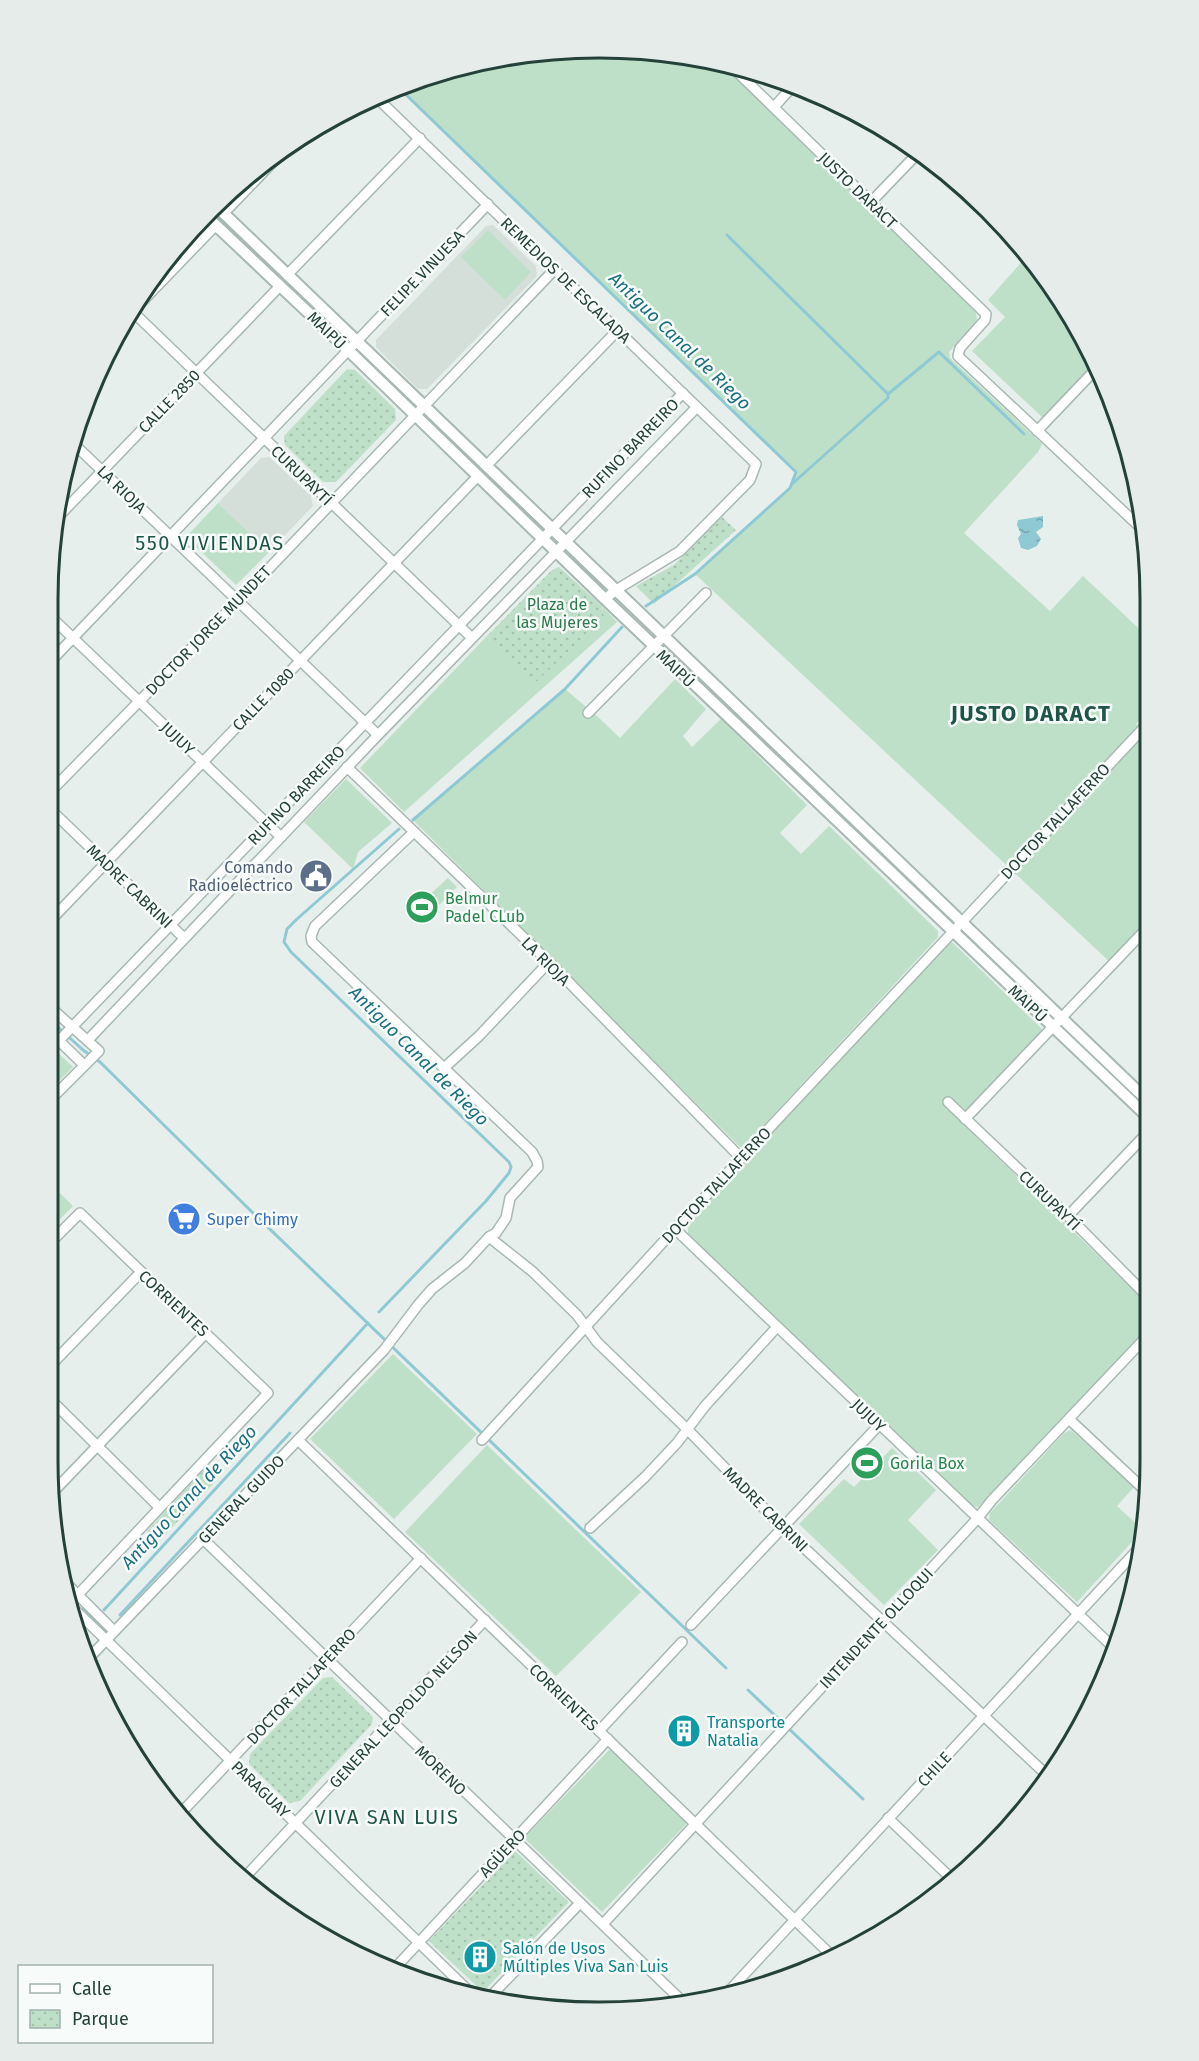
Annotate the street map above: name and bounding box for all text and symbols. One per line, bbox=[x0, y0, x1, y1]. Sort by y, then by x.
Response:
street label: JUSTO DARACT bbox=[814, 148, 901, 233]
street label: REMEDIOS DE ESCALADA bbox=[497, 213, 635, 348]
street label: FELIPE VINUESA bbox=[376, 226, 469, 320]
water label: Antiguo Canal de Riego bbox=[604, 267, 756, 414]
street label: MAIPÚ bbox=[303, 307, 351, 353]
street label: CALLE 2850 bbox=[135, 366, 204, 437]
street label: RUFINO BARREIRO bbox=[578, 395, 683, 502]
street label: CURUPAYTÍ bbox=[267, 441, 337, 509]
street label: LA RIOJA bbox=[93, 461, 151, 518]
district label: 550 VIVIENDAS bbox=[135, 531, 285, 555]
street label: DOCTOR JORGE MUNDET bbox=[142, 561, 276, 699]
park label: Plaza de las Mujeres bbox=[516, 595, 598, 632]
street label: MAIPÚ bbox=[652, 645, 700, 691]
street label: CALLE 1080 bbox=[229, 664, 298, 735]
district label: JUSTO DARACT bbox=[950, 700, 1111, 727]
street label: JUJUY bbox=[157, 718, 199, 759]
street label: RUFINO BARREIRO bbox=[244, 742, 349, 849]
street label: DOCTOR TALLAFERRO bbox=[997, 760, 1114, 883]
street label: MADRE CABRINI bbox=[83, 841, 177, 932]
place label: Comando Radioeléctrico bbox=[189, 858, 293, 895]
public building icon: Comando Radioeléctrico bbox=[298, 858, 334, 894]
sports icon: Belmur Padel CLub bbox=[404, 889, 440, 925]
place label: Belmur Padel CLub bbox=[445, 889, 525, 926]
street label: LA RIOJA bbox=[517, 933, 574, 990]
street label: MAIPÚ bbox=[1004, 980, 1052, 1026]
water label: Antiguo Canal de Riego bbox=[344, 981, 494, 1131]
street label: DOCTOR TALLAFERRO bbox=[658, 1124, 775, 1247]
street label: CURUPAYTÍ bbox=[1015, 1166, 1085, 1234]
supermarket icon: Super Chimy bbox=[166, 1201, 202, 1237]
place label: Super Chimy bbox=[207, 1210, 298, 1229]
street label: CORRIENTES bbox=[135, 1266, 213, 1341]
street label: JUJUY bbox=[848, 1395, 890, 1436]
water label: Antiguo Canal de Riego bbox=[116, 1420, 261, 1574]
sports icon: Gorila Box bbox=[849, 1445, 885, 1481]
street label: GENERAL GUIDO bbox=[194, 1451, 288, 1548]
place label: Gorila Box bbox=[890, 1454, 965, 1473]
street label: MADRE CABRINI bbox=[719, 1463, 812, 1556]
street label: INTENDENTE OLLOQUI bbox=[816, 1564, 937, 1693]
street label: DOCTOR TALLAFERRO bbox=[243, 1625, 360, 1748]
street label: GENERAL LEOPOLDO NELSON bbox=[325, 1627, 481, 1792]
street label: CORRIENTES bbox=[525, 1660, 602, 1735]
building icon: Transporte Natalia bbox=[666, 1713, 702, 1749]
place label: Transporte Natalia bbox=[707, 1713, 785, 1750]
street label: MORENO bbox=[411, 1741, 470, 1799]
street label: CHILE bbox=[913, 1748, 955, 1791]
street label: PARAGUAY bbox=[227, 1757, 294, 1822]
district label: VIVA SAN LUIS bbox=[315, 1805, 459, 1829]
street label: AGÜERO bbox=[475, 1825, 529, 1881]
building icon: Salón de Usos Múltiples Viva San Luis bbox=[462, 1939, 498, 1975]
place label: Salón de Usos Múltiples Viva San Luis bbox=[503, 1939, 668, 1976]
legend bbox=[18, 1965, 213, 2043]
text: Calle bbox=[72, 1978, 112, 2000]
text: Parque bbox=[72, 2008, 129, 2030]

